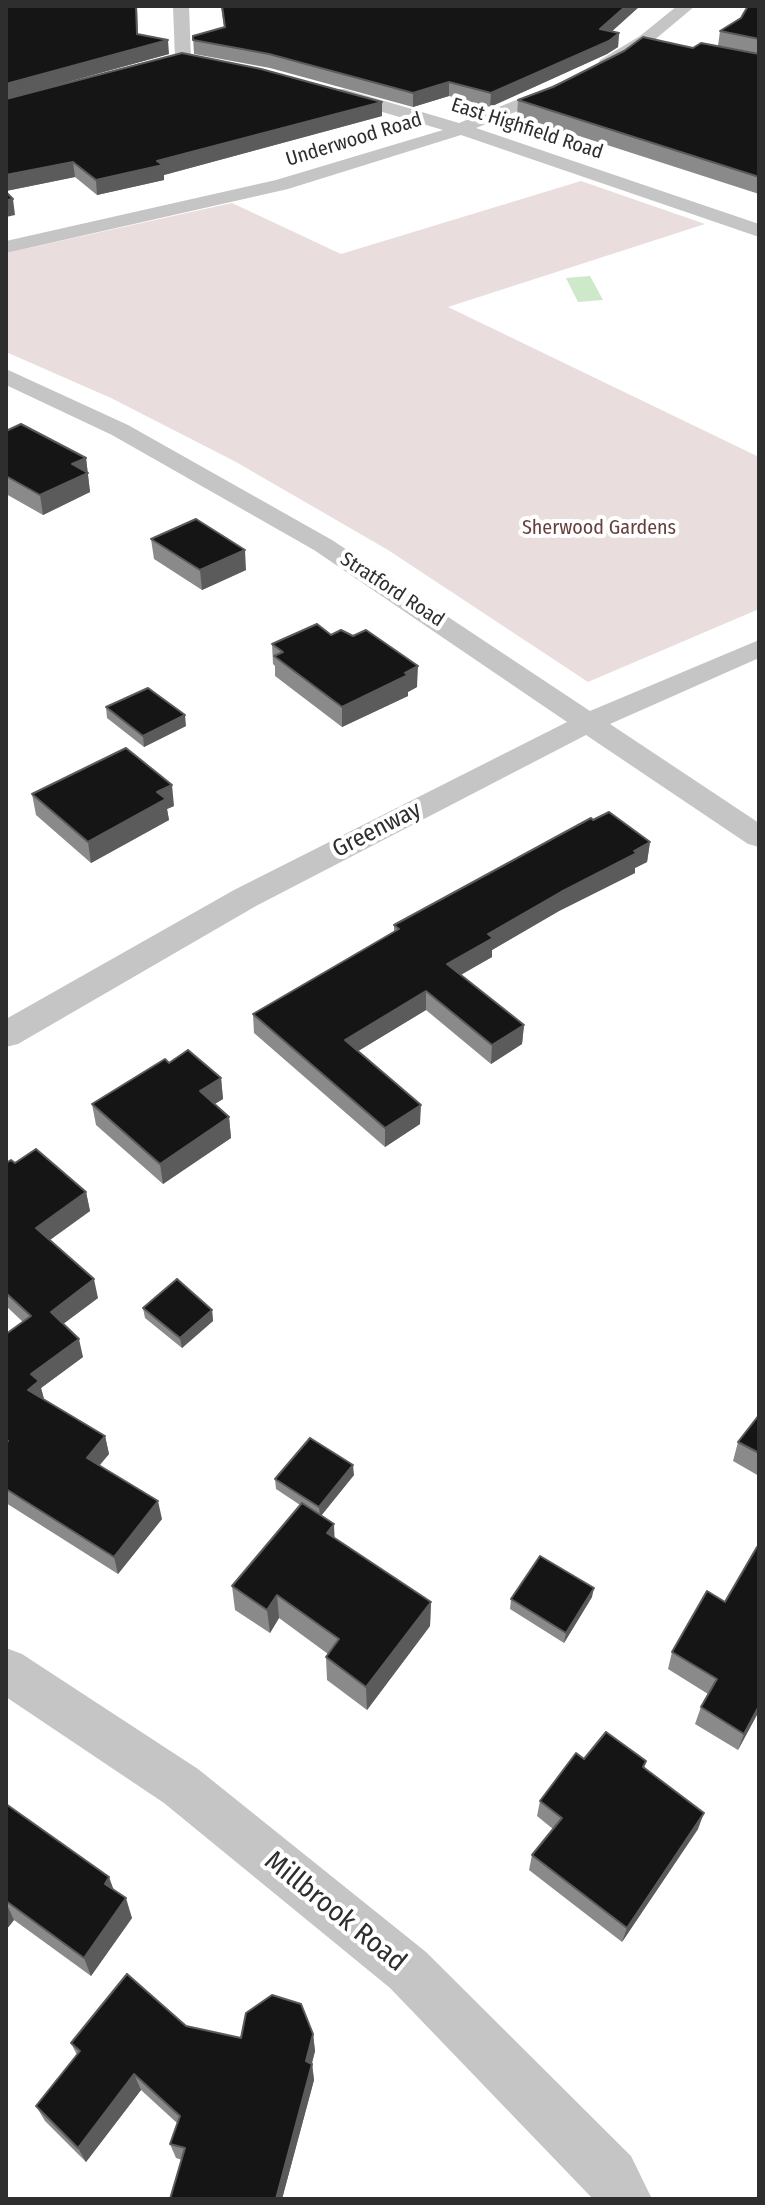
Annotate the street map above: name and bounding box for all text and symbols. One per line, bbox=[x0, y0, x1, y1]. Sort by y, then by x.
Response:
street label: East Highfield Road bbox=[448, 93, 606, 165]
street label: Underwood Road bbox=[283, 108, 425, 172]
park label: Sherwood Gardens bbox=[522, 516, 676, 540]
street label: Stratford Road bbox=[336, 548, 448, 632]
street label: Greenway bbox=[328, 796, 426, 864]
street label: Millbrook Road bbox=[257, 1845, 413, 1979]

